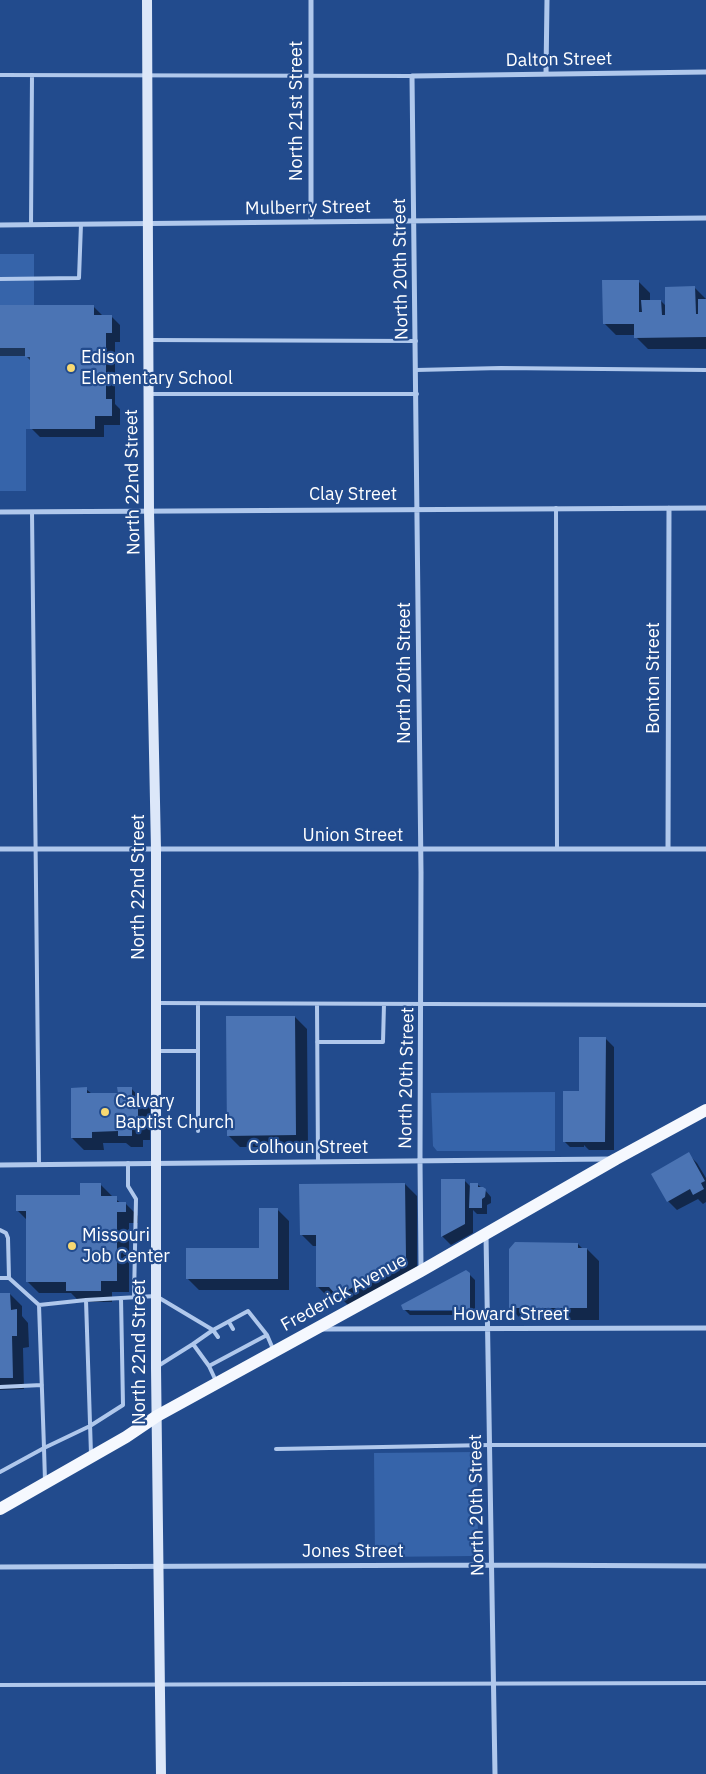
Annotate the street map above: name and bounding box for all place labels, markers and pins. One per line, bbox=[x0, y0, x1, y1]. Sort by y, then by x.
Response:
place label: Edison Elementary School bbox=[81, 347, 233, 389]
marker: Edison Elementary School bbox=[65, 362, 77, 374]
place label: Calvary Baptist Church bbox=[115, 1091, 234, 1134]
marker: Calvary Baptist Church bbox=[99, 1106, 111, 1118]
place label: Missouri Job Center bbox=[82, 1225, 170, 1268]
marker: Missouri Job Center bbox=[66, 1240, 78, 1252]

